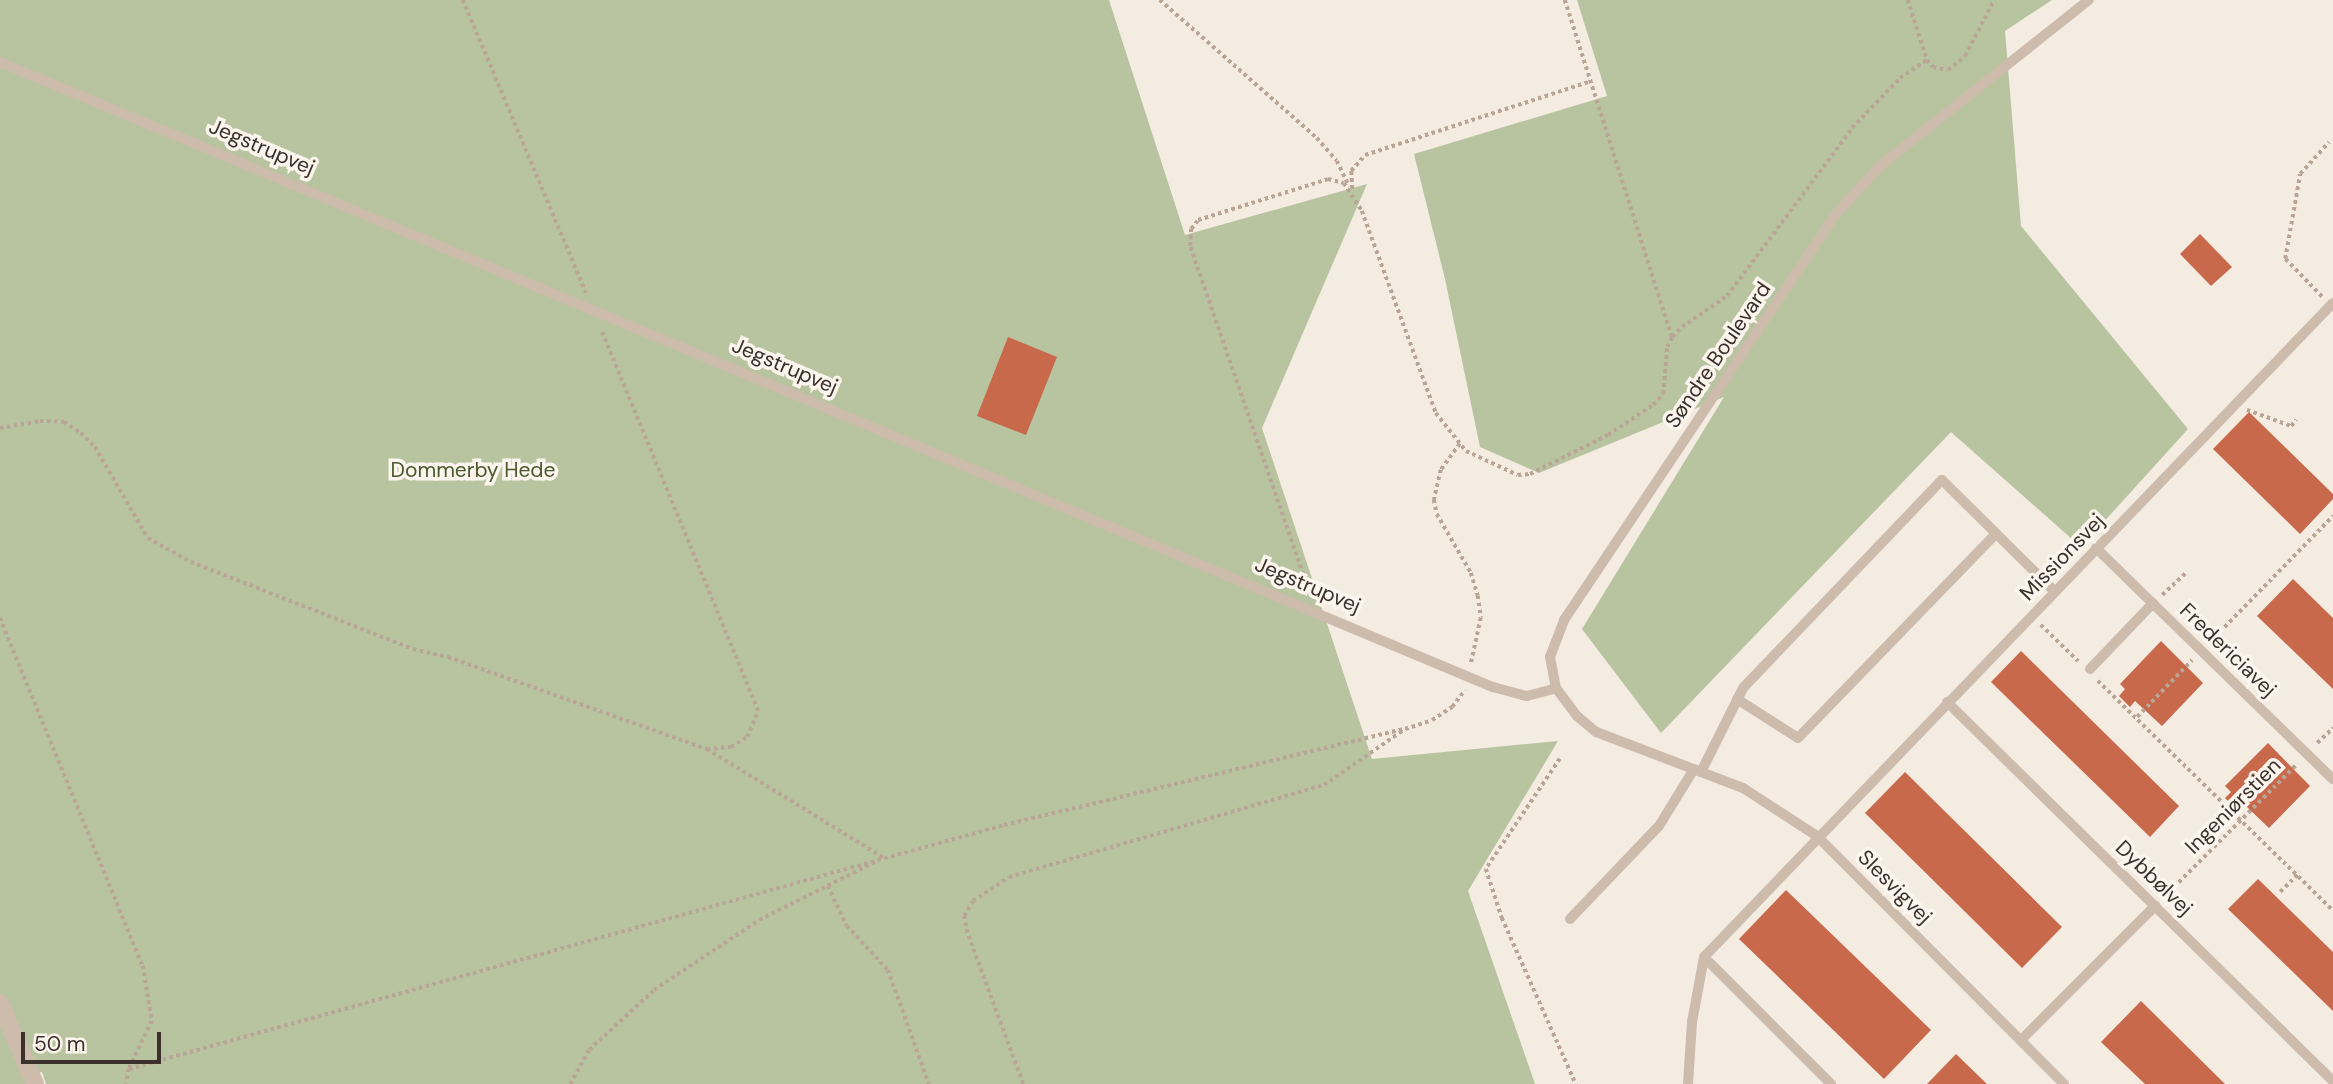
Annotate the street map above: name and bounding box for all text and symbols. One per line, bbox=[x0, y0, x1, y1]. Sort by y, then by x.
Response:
street label: Jegstrupvej bbox=[205, 113, 319, 181]
street label: Søndre Boulevard bbox=[1660, 277, 1776, 433]
street label: Jegstrupvej bbox=[728, 332, 842, 400]
park label: Dommerby Hede bbox=[391, 457, 555, 483]
street label: Missionsvej bbox=[2014, 508, 2110, 606]
street label: Jegstrupvej bbox=[1251, 551, 1365, 619]
street label: Fredericiavej bbox=[2175, 598, 2281, 702]
street label: Ingeniørstien bbox=[2180, 753, 2286, 859]
street label: Dybbølvej bbox=[2110, 835, 2198, 921]
street label: Slesvigvej bbox=[1853, 845, 1937, 929]
scale bar bbox=[24, 1018, 164, 1062]
text: 50 m bbox=[34, 1030, 85, 1058]

